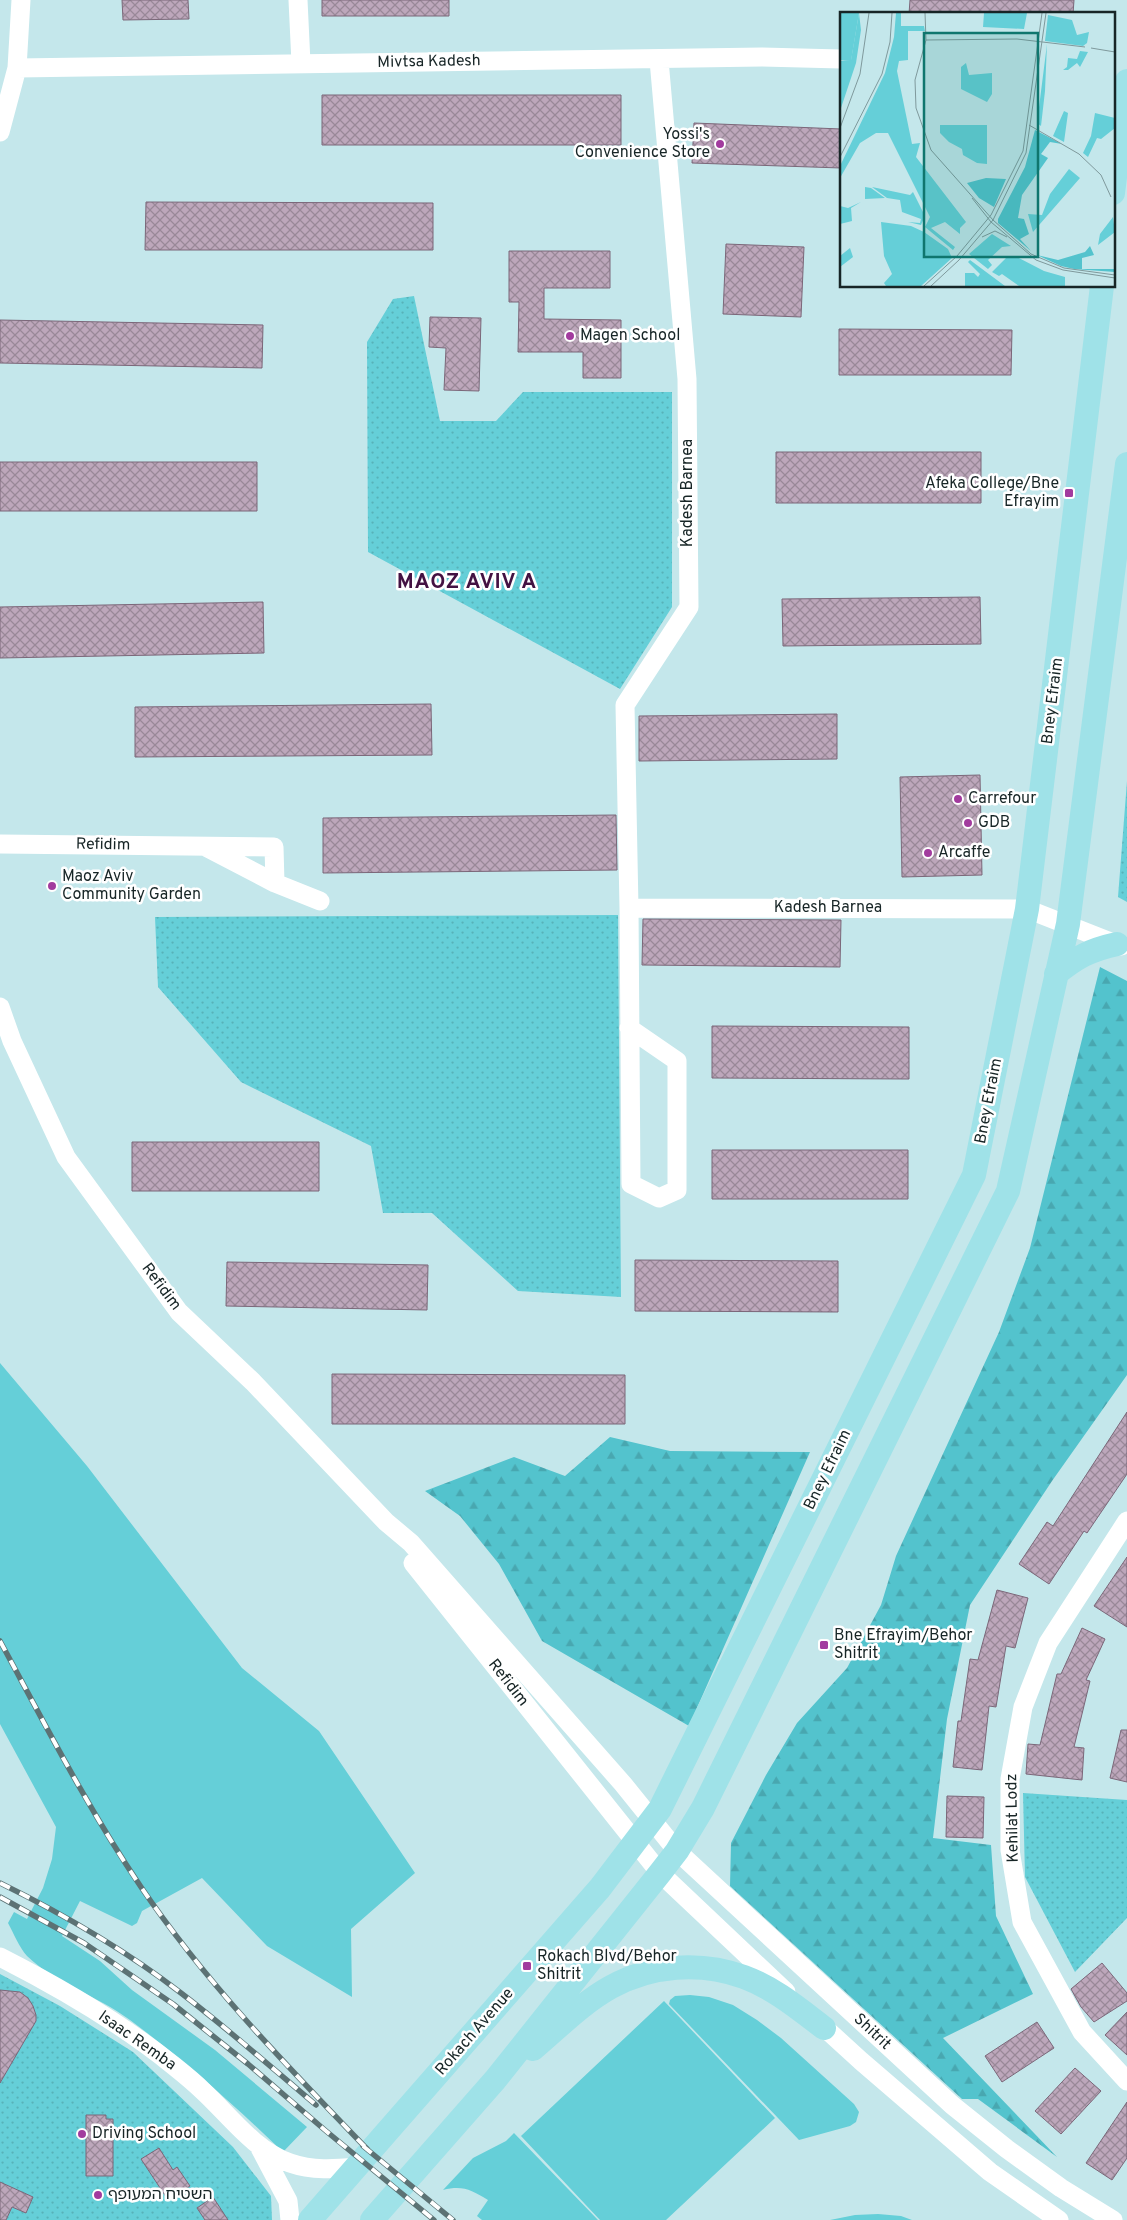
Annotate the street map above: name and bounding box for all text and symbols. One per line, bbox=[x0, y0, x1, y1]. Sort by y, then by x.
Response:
inset map bbox=[840, 12, 1114, 288]
street label: Mivtsa Kadesh bbox=[377, 51, 481, 73]
place label: Yossi's Convenience Store bbox=[575, 125, 710, 163]
marker: Yossi's Convenience Store bbox=[714, 138, 726, 150]
place label: Magen School bbox=[580, 326, 680, 346]
marker: Magen School bbox=[564, 330, 576, 342]
street label: Kadesh Barnea bbox=[678, 439, 698, 547]
place label: Afeka College/Bne Efrayim bbox=[925, 474, 1059, 512]
marker: Afeka College/Bne Efrayim bbox=[1063, 487, 1075, 499]
district label: MAOZ AVIV A bbox=[397, 569, 537, 596]
street label: Bney Efraim bbox=[1038, 657, 1068, 745]
place label: Carrefour bbox=[968, 789, 1036, 809]
marker: Carrefour bbox=[952, 793, 964, 805]
place label: GDB bbox=[978, 813, 1010, 833]
marker: GDB bbox=[962, 817, 974, 829]
street label: Refidim bbox=[76, 835, 130, 855]
place label: Arcaffe bbox=[938, 843, 990, 863]
marker: Arcaffe bbox=[922, 847, 934, 859]
place label: Maoz Aviv Community Garden bbox=[62, 867, 201, 905]
marker: Maoz Aviv Community Garden bbox=[46, 880, 58, 892]
street label: Kadesh Barnea bbox=[774, 898, 882, 918]
street label: Bney Efraim bbox=[971, 1056, 1007, 1146]
street label: Refidim bbox=[137, 1259, 185, 1315]
street label: Bney Efraim bbox=[800, 1427, 856, 1513]
place label: Bne Efrayim/Behor Shitrit bbox=[834, 1626, 973, 1664]
marker: Bne Efrayim/Behor Shitrit bbox=[818, 1639, 830, 1651]
street label: Refidim bbox=[483, 1655, 533, 1711]
street label: Kehilat Lodz bbox=[1002, 1773, 1024, 1863]
place label: Rokach Blvd/Behor Shitrit bbox=[537, 1947, 677, 1985]
marker: Rokach Blvd/Behor Shitrit bbox=[521, 1960, 533, 1972]
street label: Rokach Avenue bbox=[432, 1984, 518, 2080]
street label: Isaac Remba bbox=[94, 2007, 180, 2075]
street label: Shitrit bbox=[849, 2010, 895, 2054]
place label: Driving School bbox=[92, 2124, 196, 2144]
marker: Driving School bbox=[76, 2128, 88, 2140]
place label: השטיח המעופף bbox=[108, 2185, 212, 2205]
marker: השטיח המעופף bbox=[92, 2189, 104, 2201]

